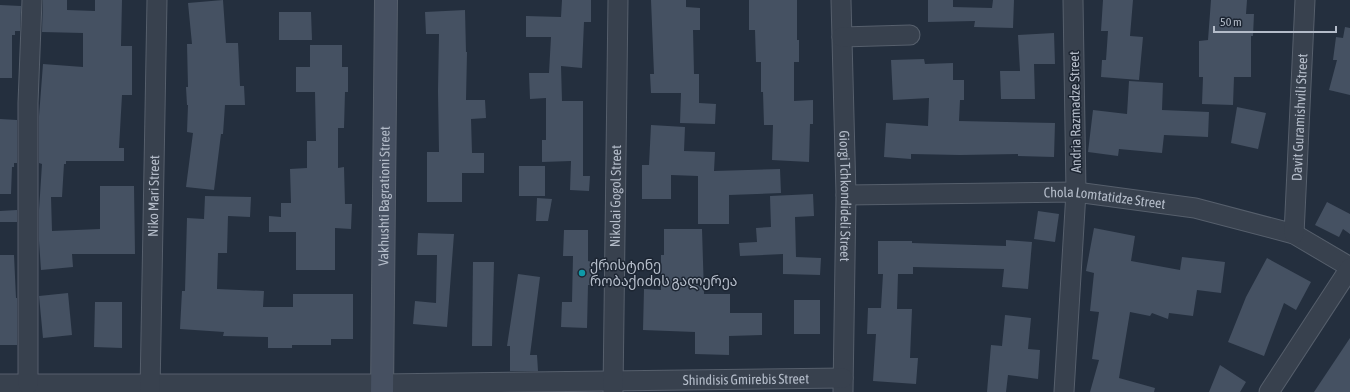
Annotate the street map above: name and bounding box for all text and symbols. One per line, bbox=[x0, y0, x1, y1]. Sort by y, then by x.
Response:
scale bar bbox=[1214, 8, 1336, 34]
text: 50 m bbox=[1220, 15, 1242, 29]
street label: Andria Razmadze Street bbox=[1066, 51, 1084, 173]
street label: Davit Guramishvili Street bbox=[1289, 53, 1310, 181]
street label: Vakhushti Bagrationi Street bbox=[375, 126, 393, 266]
street label: Giorgi Tchkondideli Street bbox=[836, 130, 854, 262]
street label: Nikolai Gogol Street bbox=[607, 145, 624, 247]
street label: Niko Mari Street bbox=[145, 155, 162, 237]
street label: Chola Lomtatidze Street bbox=[1044, 184, 1166, 212]
place label: ქრისტინე რობაქიძის გალერეა bbox=[590, 257, 738, 290]
marker: ქრისტინე რობაქიძის გალერეა bbox=[577, 268, 587, 278]
street label: Shindisis Gmirebis Street bbox=[683, 370, 809, 388]

